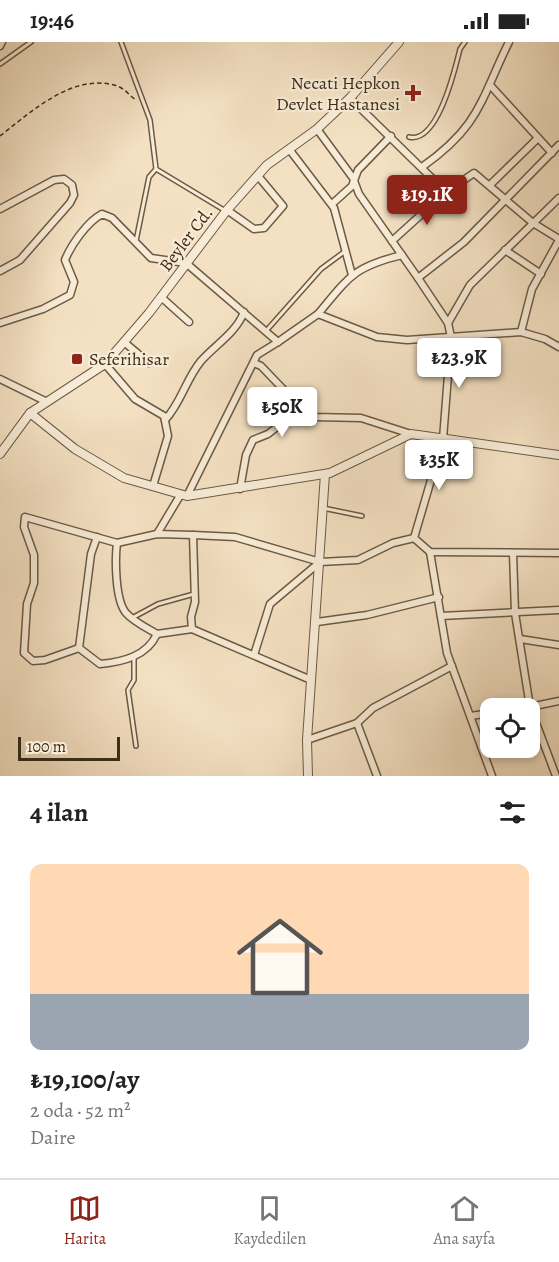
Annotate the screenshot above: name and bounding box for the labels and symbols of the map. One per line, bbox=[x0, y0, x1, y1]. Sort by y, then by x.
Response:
place label: Necati Hepkon Devlet Hastanesi bbox=[276, 71, 400, 116]
marker: Necati Hepkon Devlet Hastanesi bbox=[404, 84, 422, 102]
pin: ₺19.1K bbox=[378, 175, 476, 226]
street label: Beyler Cd. bbox=[154, 202, 218, 276]
pin: ₺23.9K bbox=[410, 338, 508, 389]
place label: Seferihisar bbox=[89, 347, 169, 371]
marker: Seferihisar bbox=[70, 352, 84, 366]
pin: ₺50K bbox=[246, 387, 318, 438]
pin: ₺35K bbox=[403, 440, 475, 491]
scale bar bbox=[18, 734, 120, 762]

